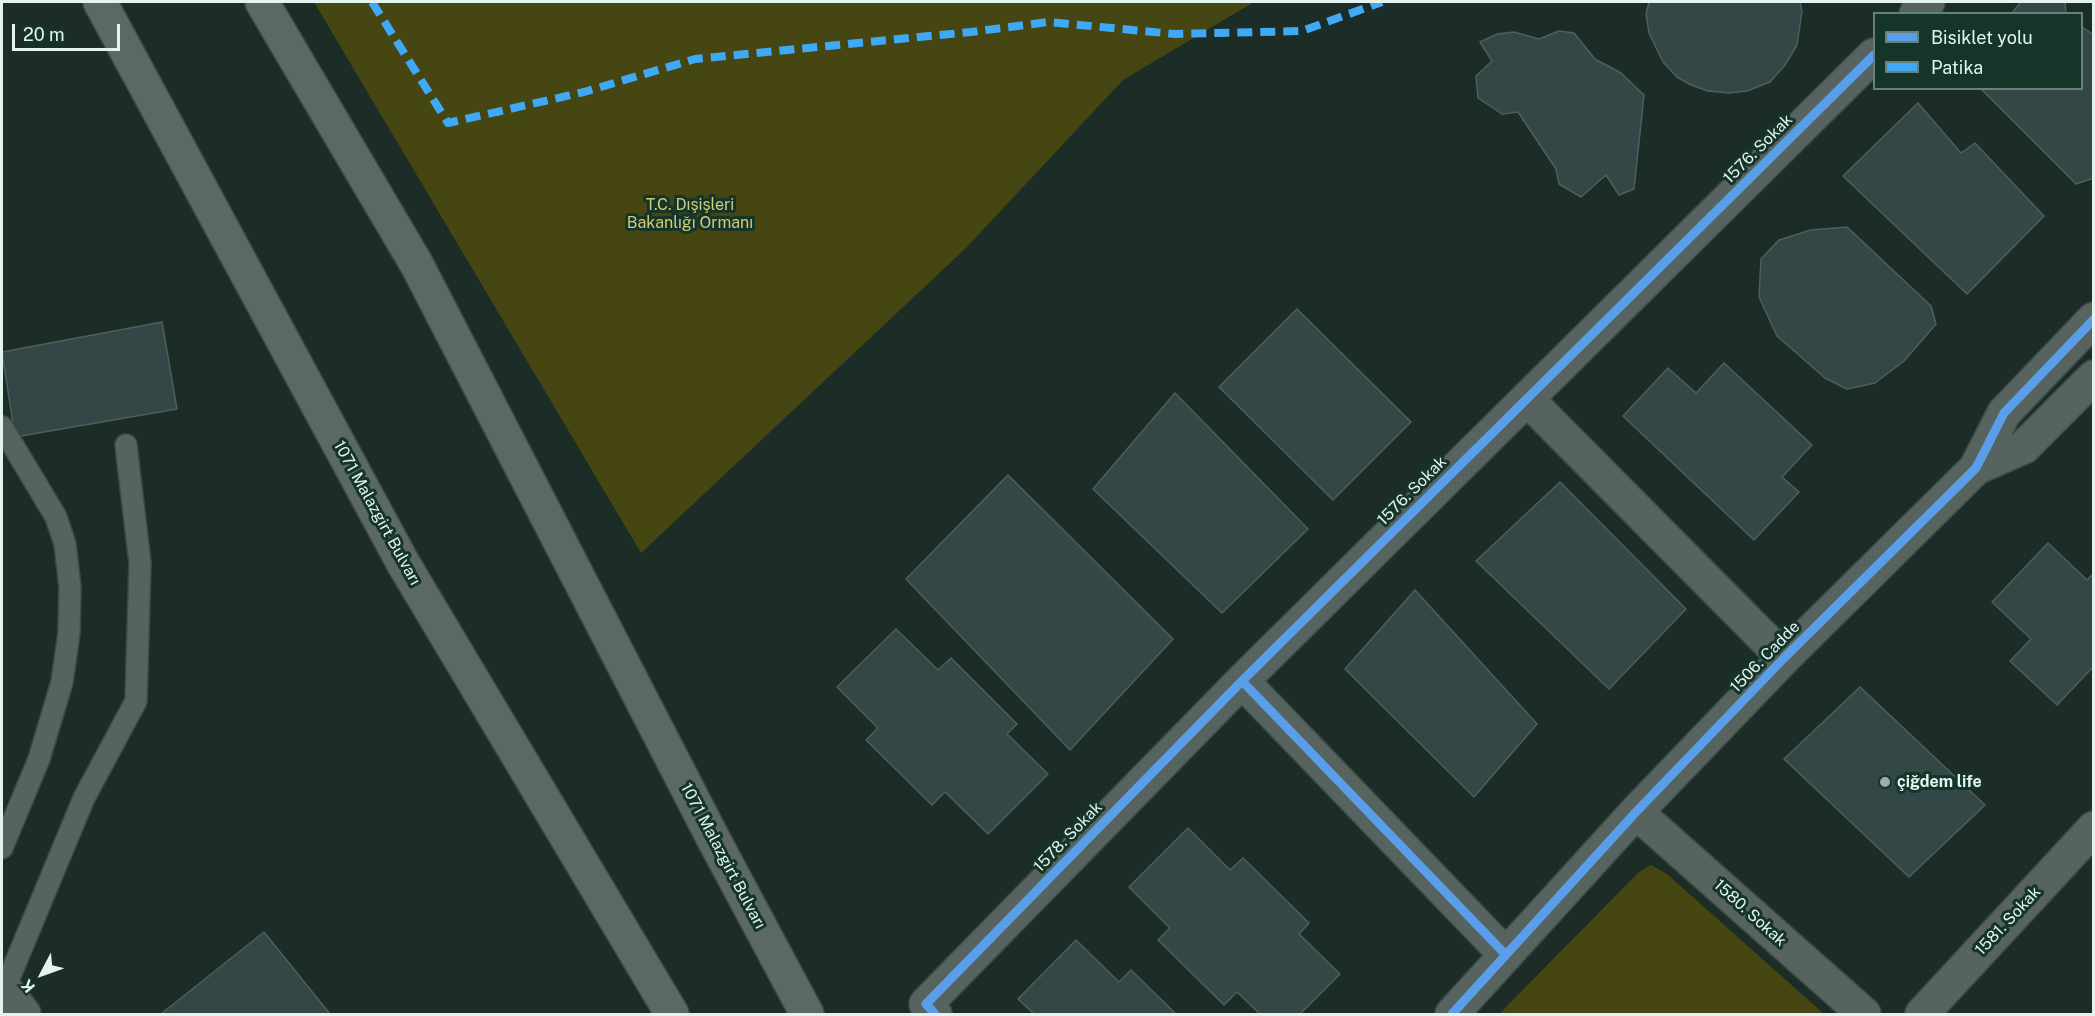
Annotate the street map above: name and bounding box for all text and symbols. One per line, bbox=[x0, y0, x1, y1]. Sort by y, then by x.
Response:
scale bar bbox=[15, 12, 123, 50]
legend bbox=[1873, 12, 2083, 90]
text: 20 m bbox=[23, 24, 65, 45]
text: Bisiklet yolu bbox=[1931, 27, 2033, 48]
text: Patika bbox=[1931, 57, 1983, 78]
street label: 1576. Sokak bbox=[1719, 110, 1797, 188]
park label: T.C. Dışişleri Bakanlığı Ormanı bbox=[627, 195, 753, 233]
street label: 1071 Malazgirt Bulvarı bbox=[329, 437, 425, 589]
street label: 1576. Sokak bbox=[1373, 452, 1451, 530]
street label: 1506. Cadde bbox=[1726, 617, 1804, 697]
place label: çiğdem life bbox=[1897, 772, 1982, 792]
marker: çiğdem life bbox=[1878, 775, 1892, 789]
street label: 1071 Malazgirt Bulvarı bbox=[676, 780, 770, 932]
street label: 1578. Sokak bbox=[1030, 798, 1106, 876]
street label: 1580. Sokak bbox=[1710, 876, 1790, 950]
street label: 1581. Sokak bbox=[1971, 882, 2045, 960]
north arrow bbox=[12, 944, 72, 1004]
text: K bbox=[17, 976, 39, 997]

